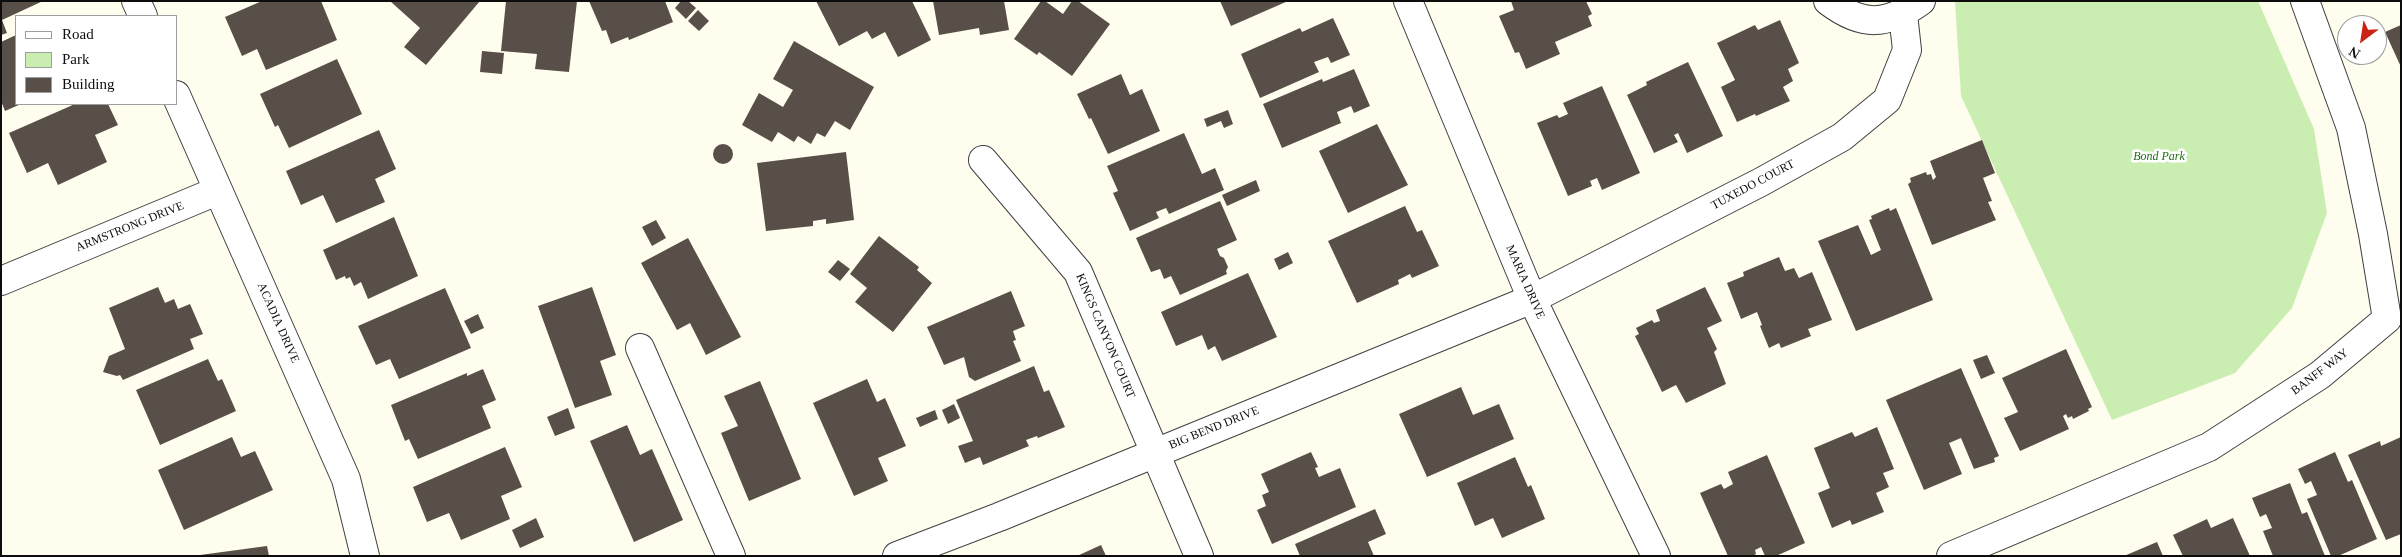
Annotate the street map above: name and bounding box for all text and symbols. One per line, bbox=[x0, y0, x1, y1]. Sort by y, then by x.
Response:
legend bbox=[15, 15, 178, 105]
north arrow bbox=[2337, 15, 2387, 65]
text: Road bbox=[62, 26, 94, 42]
text: N bbox=[2346, 43, 2363, 61]
text: Park bbox=[62, 51, 90, 67]
text: Building bbox=[62, 76, 115, 92]
park label: Bond Park bbox=[2133, 150, 2185, 164]
street label: TUXEDO COURT bbox=[1709, 157, 1797, 213]
street label: ARMSTRONG DRIVE bbox=[74, 199, 186, 255]
street label: MARIA DRIVE bbox=[1502, 243, 1548, 321]
street label: KINGS CANYON COURT bbox=[1072, 272, 1138, 400]
street label: ACADIA DRIVE bbox=[254, 281, 302, 365]
street label: BANFF WAY bbox=[2289, 346, 2351, 398]
street label: BIG BEND DRIVE bbox=[1167, 403, 1261, 453]

